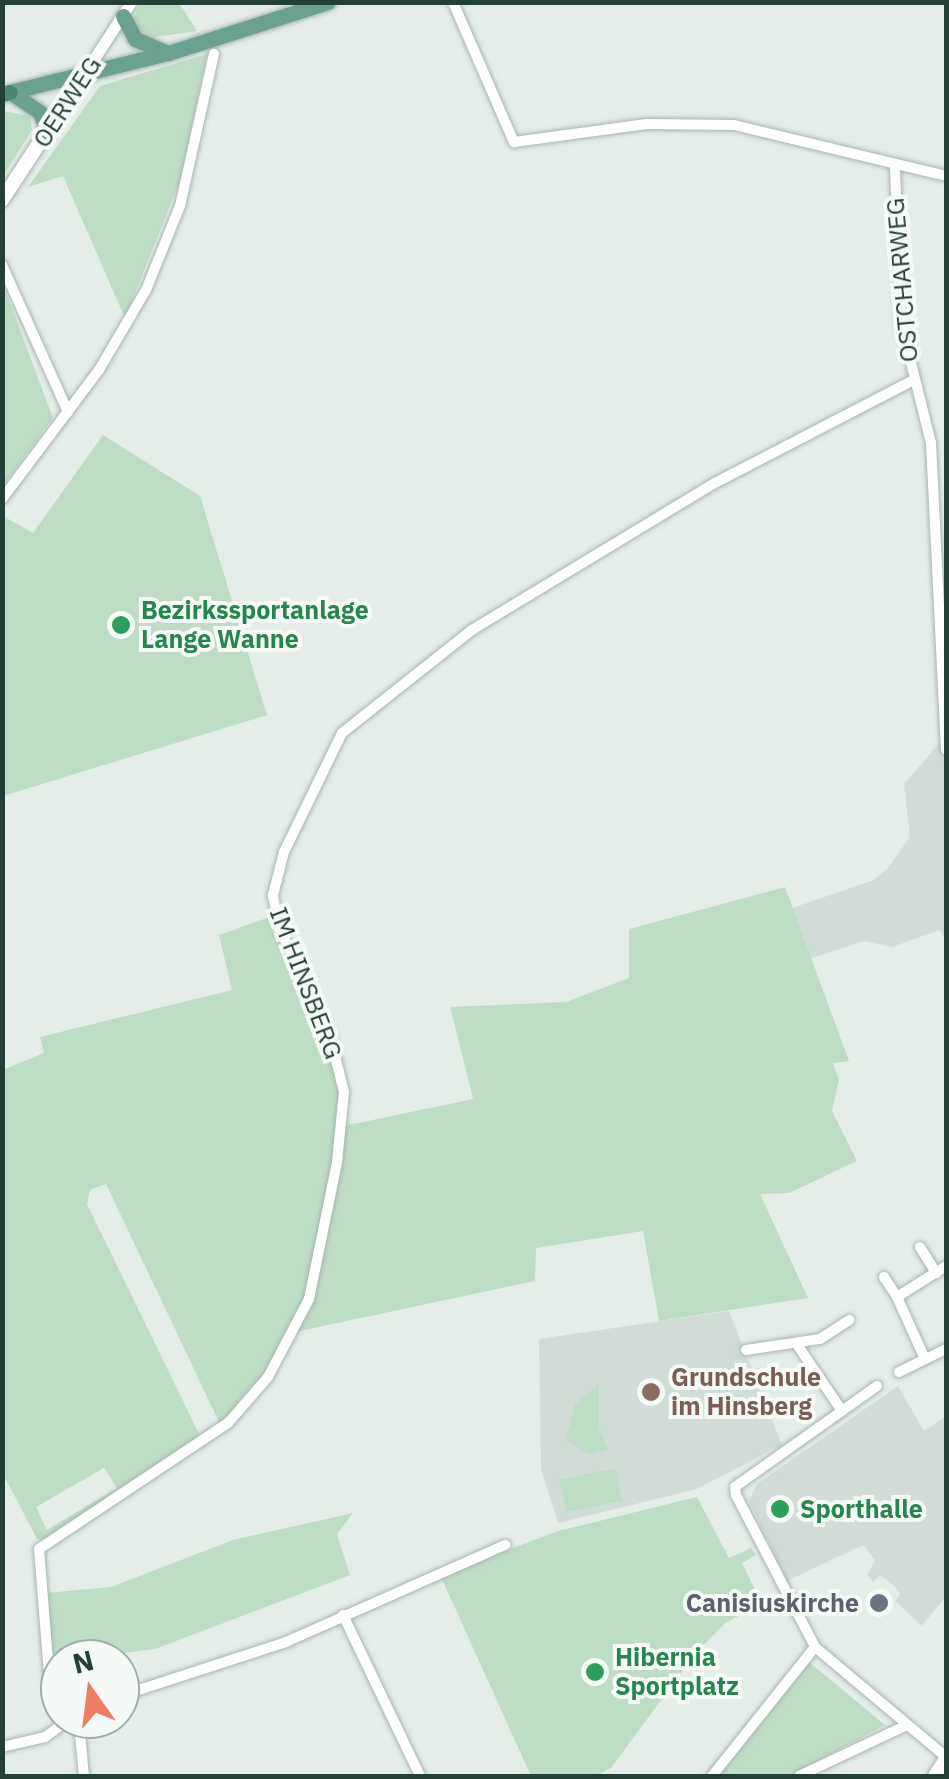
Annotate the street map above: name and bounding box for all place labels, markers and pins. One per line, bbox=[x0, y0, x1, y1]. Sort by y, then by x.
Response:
place label: Bezirkssportanlage Lange Wanne bbox=[141, 596, 369, 655]
marker: Bezirkssportanlage Lange Wanne bbox=[110, 614, 132, 636]
place label: Grundschule im Hinsberg bbox=[671, 1363, 821, 1422]
marker: Grundschule im Hinsberg bbox=[640, 1381, 662, 1403]
place label: Sporthalle bbox=[800, 1494, 923, 1524]
marker: Sporthalle bbox=[769, 1498, 791, 1520]
place label: Canisiuskirche bbox=[686, 1588, 859, 1618]
marker: Canisiuskirche bbox=[868, 1592, 890, 1614]
place label: Hibernia Sportplatz bbox=[615, 1643, 739, 1702]
marker: Hibernia Sportplatz bbox=[584, 1661, 606, 1683]

